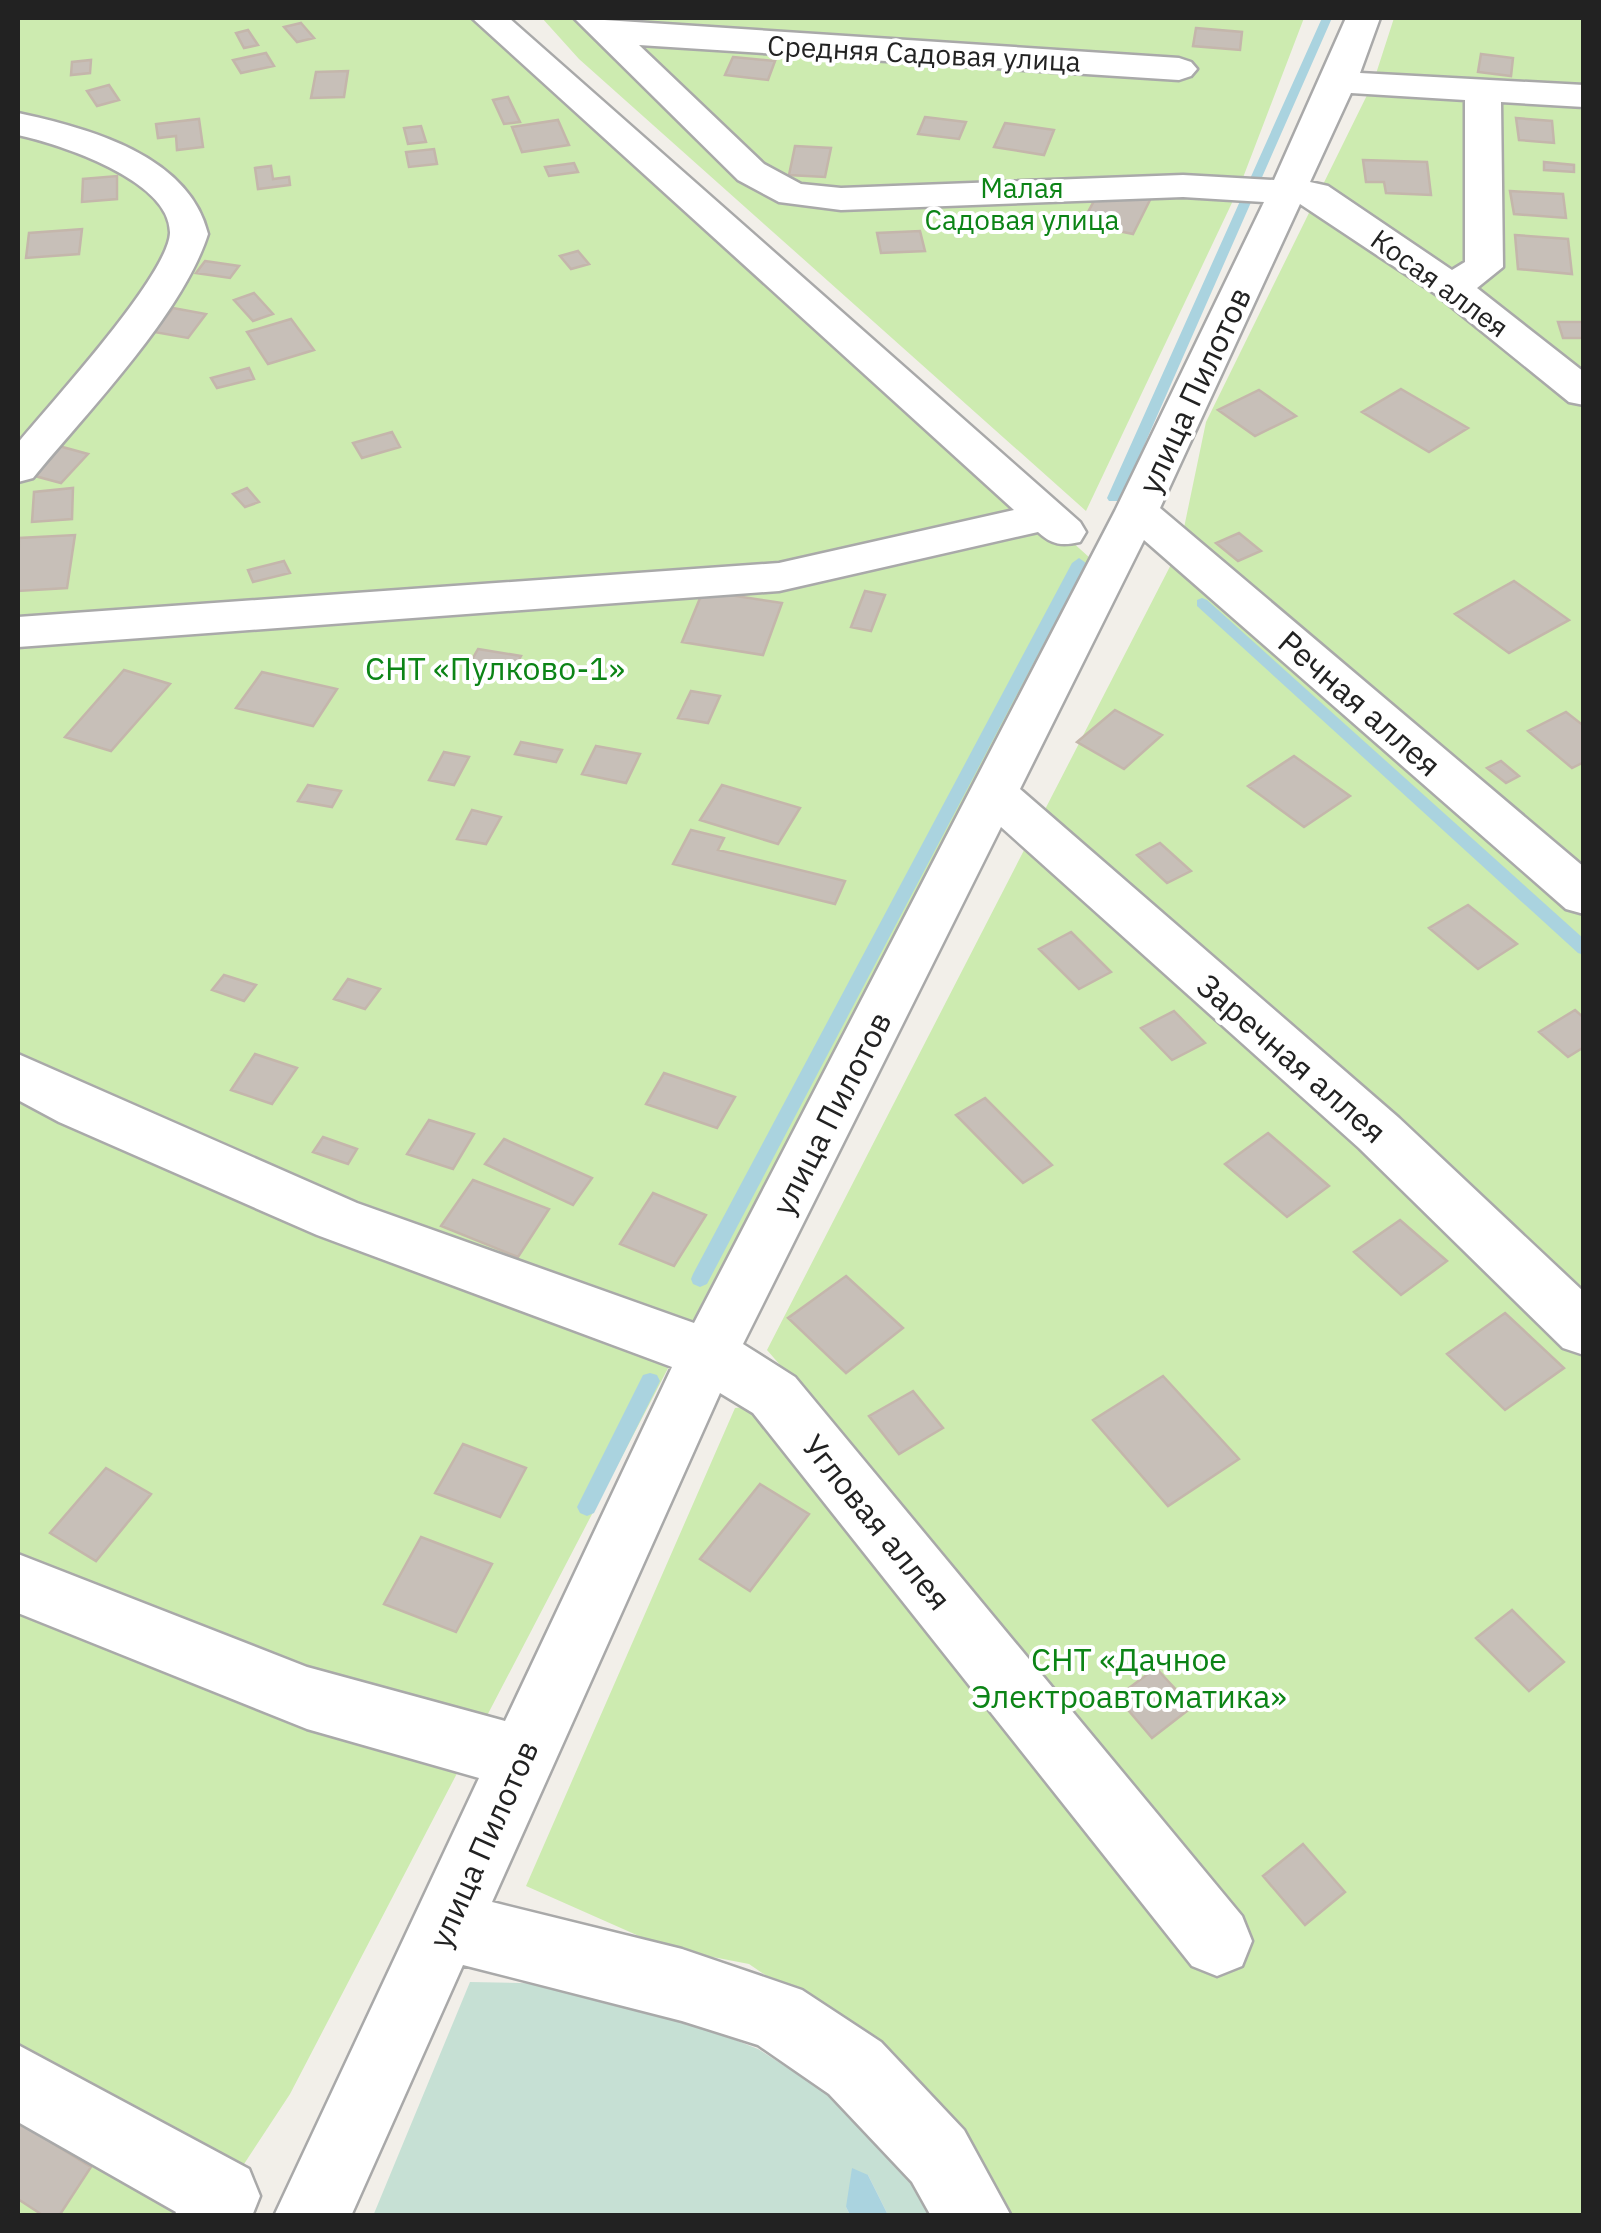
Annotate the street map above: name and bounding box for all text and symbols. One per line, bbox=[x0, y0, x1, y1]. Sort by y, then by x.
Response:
street label: Средняя Садовая улица bbox=[766, 26, 1082, 80]
park label: Малая Садовая улица bbox=[925, 169, 1120, 238]
street label: Косая аллея bbox=[1364, 221, 1516, 345]
street label: улица Пилотов bbox=[1128, 280, 1260, 500]
street label: Речная аллея bbox=[1270, 621, 1450, 785]
park label: СНТ «Пулково-1» bbox=[365, 647, 625, 689]
street label: Заречная аллея bbox=[1188, 964, 1396, 1152]
street label: улица Пилотов bbox=[762, 1004, 900, 1222]
street label: Угловая аллея bbox=[793, 1425, 961, 1619]
park label: СНТ «Дачное Электроавтоматика» bbox=[971, 1638, 1287, 1717]
street label: улица Пилотов bbox=[418, 1733, 548, 1955]

